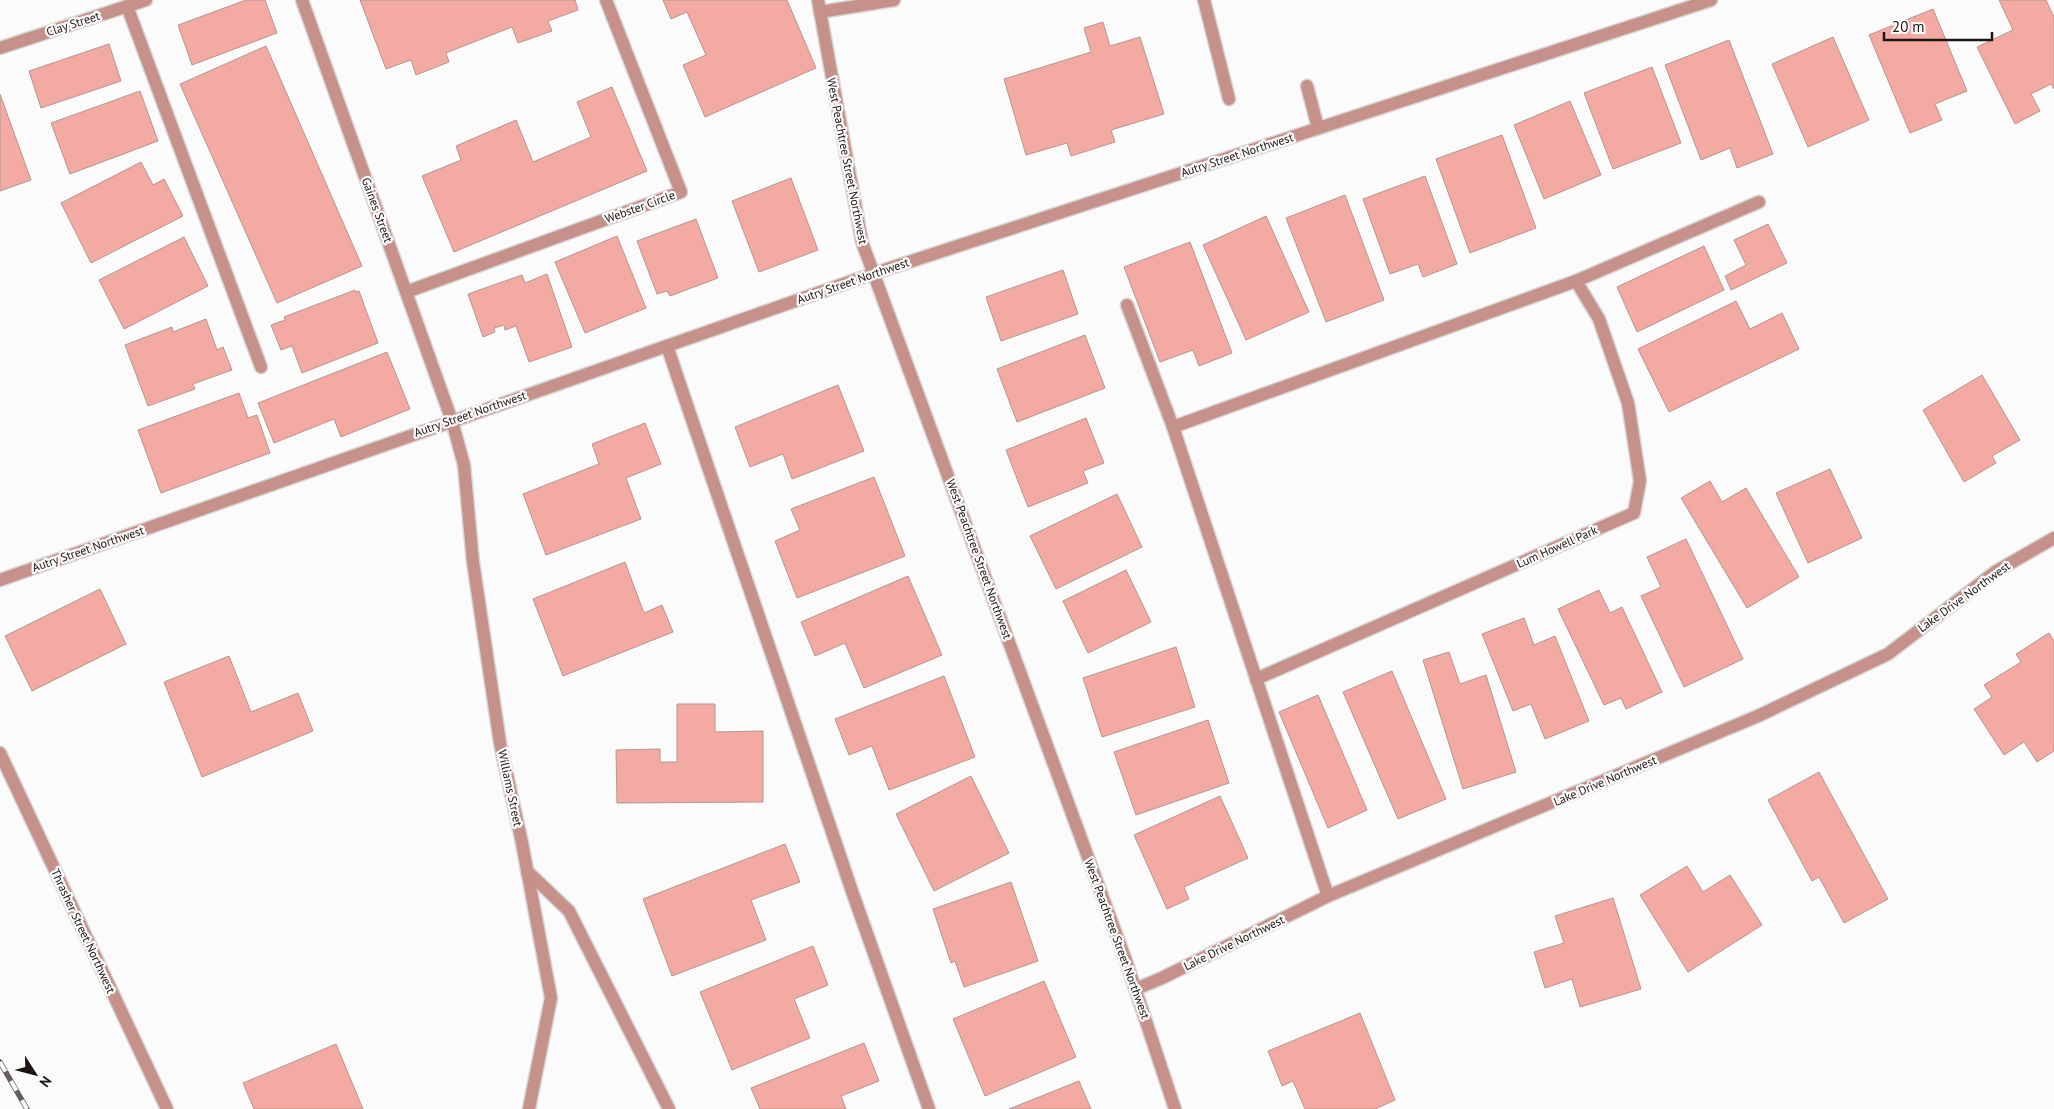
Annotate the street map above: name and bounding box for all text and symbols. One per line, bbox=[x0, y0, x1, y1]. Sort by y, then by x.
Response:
street label: Clay Street bbox=[44, 8, 101, 39]
scale bar bbox=[1884, 10, 1992, 42]
text: 20 m bbox=[1892, 17, 1925, 36]
street label: West Peachtree Street Northwest bbox=[824, 77, 871, 245]
street label: Autry Street Northwest bbox=[1179, 129, 1295, 180]
street label: Gaines Street bbox=[359, 175, 396, 244]
street label: Webster Circle bbox=[603, 187, 677, 226]
street label: Autry Street Northwest bbox=[795, 254, 911, 307]
street label: Autry Street Northwest bbox=[412, 387, 528, 440]
street label: West Peachtree Street Northwest bbox=[944, 477, 1015, 641]
street label: Autry Street Northwest bbox=[30, 522, 146, 575]
street label: Lum Howell Park bbox=[1514, 522, 1600, 571]
street label: Lake Drive Northwest bbox=[1915, 558, 2013, 635]
street label: Williams Street bbox=[495, 748, 526, 828]
street label: Lake Drive Northwest bbox=[1551, 752, 1659, 809]
street label: West Peachtree Street Northwest bbox=[1082, 857, 1153, 1021]
street label: Thrasher Street Northwest bbox=[48, 866, 119, 995]
street label: Lake Drive Northwest bbox=[1181, 912, 1287, 973]
north arrow bbox=[10, 1049, 60, 1099]
text: N bbox=[36, 1073, 56, 1091]

